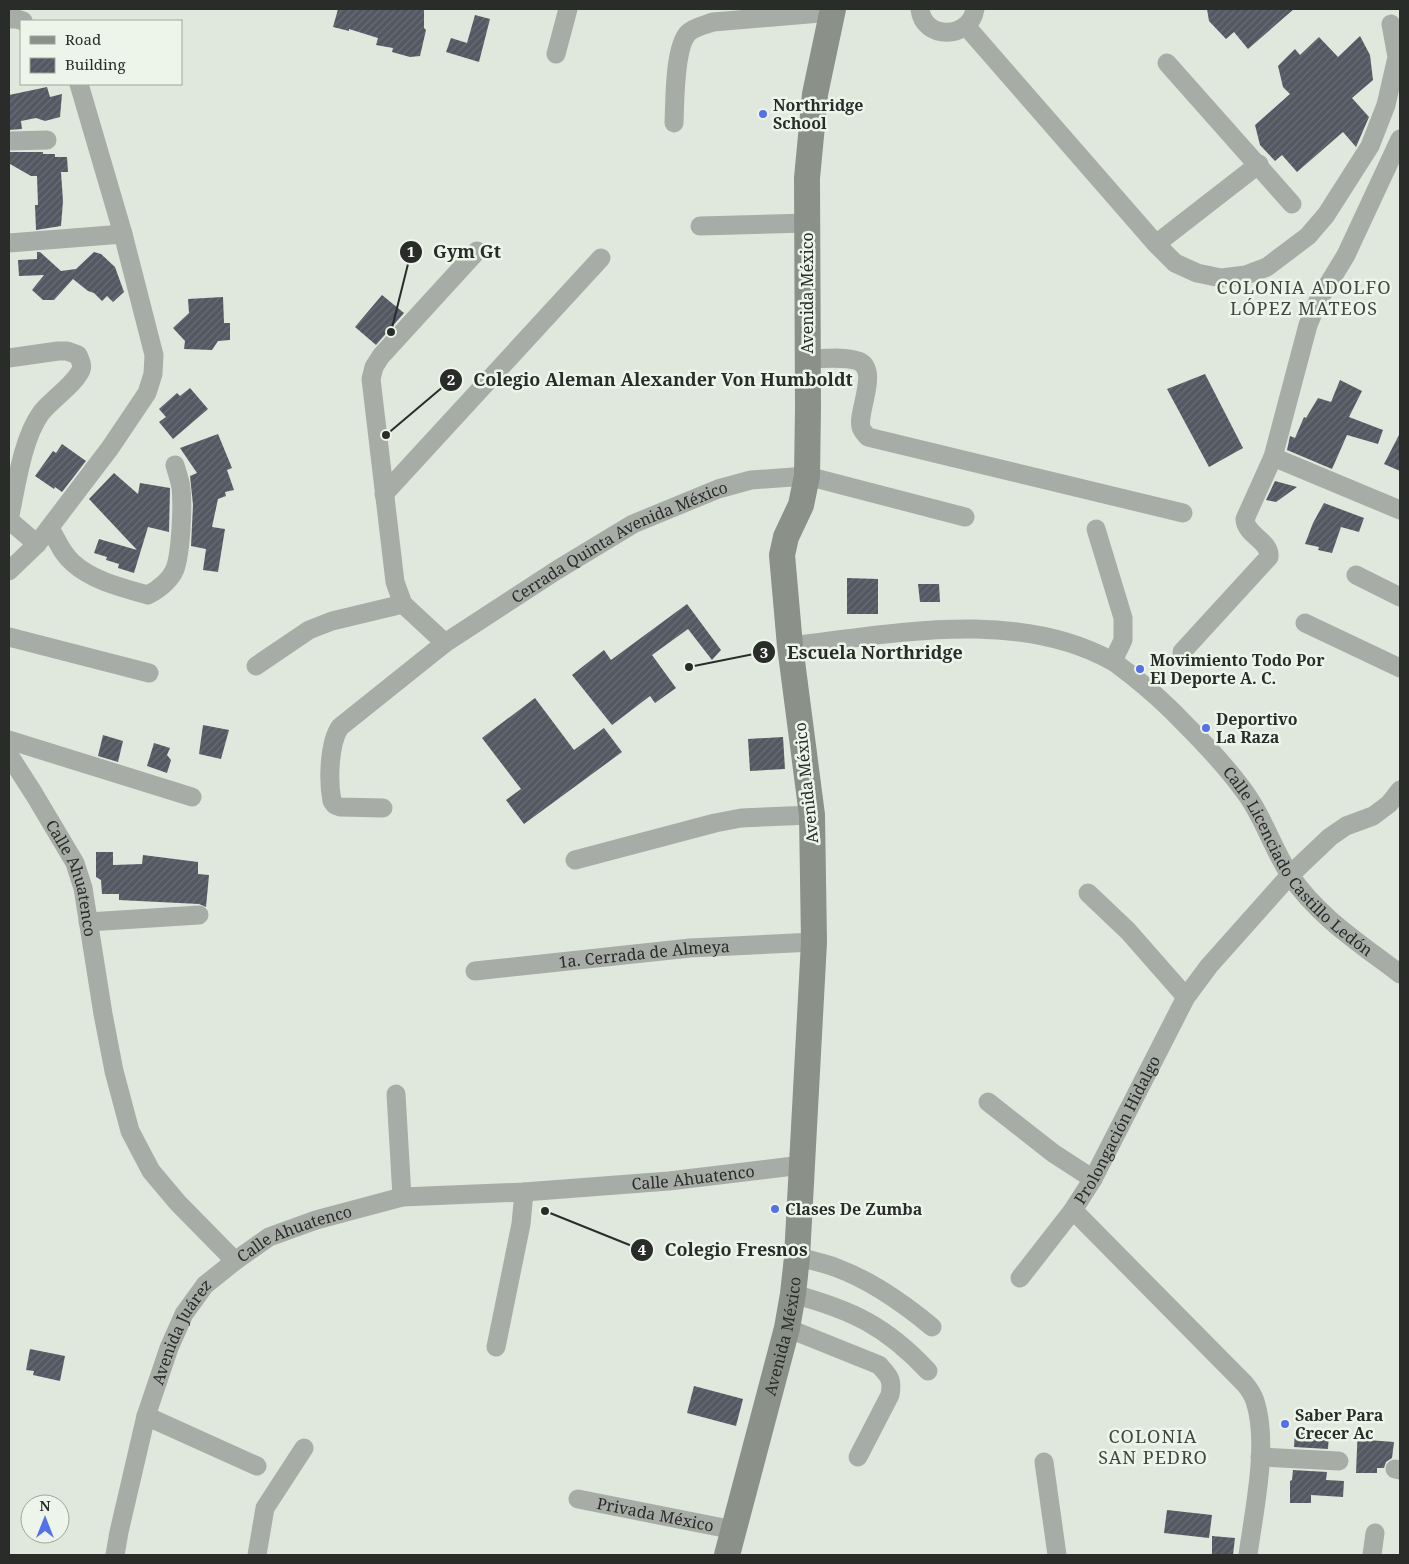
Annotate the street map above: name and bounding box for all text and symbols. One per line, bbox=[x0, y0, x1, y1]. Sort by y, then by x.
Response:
legend bbox=[20, 20, 182, 85]
text: Road bbox=[65, 29, 101, 49]
text: Building bbox=[65, 54, 126, 74]
place label: Northridge School bbox=[773, 94, 863, 134]
marker: Northridge School bbox=[757, 108, 769, 120]
street label: Avenida México bbox=[796, 232, 818, 354]
callout: Gym Gt bbox=[398, 235, 511, 268]
text: Gym Gt bbox=[433, 239, 501, 263]
text: 1 bbox=[407, 241, 415, 261]
district label: COLONIA ADOLFO LÓPEZ MATEOS bbox=[1216, 275, 1392, 320]
callout: Colegio Aleman Alexander Von Humboldt bbox=[438, 363, 863, 396]
text: Colegio Aleman Alexander Von Humboldt bbox=[473, 367, 853, 391]
text: 2 bbox=[447, 369, 455, 389]
street label: Cerrada Quinta Avenida México bbox=[507, 476, 730, 608]
callout: Escuela Northridge bbox=[752, 636, 973, 669]
text: Escuela Northridge bbox=[787, 640, 963, 664]
text: 3 bbox=[760, 642, 768, 662]
place label: Movimiento Todo Por El Deporte A. C. bbox=[1150, 649, 1325, 689]
marker: Movimiento Todo Por El Deporte A. C. bbox=[1134, 663, 1146, 675]
place label: Deportivo La Raza bbox=[1216, 708, 1298, 748]
street label: Avenida México bbox=[789, 721, 823, 845]
marker: Deportivo La Raza bbox=[1200, 722, 1212, 734]
street label: Calle Licenciado Castillo Ledón bbox=[1218, 762, 1378, 961]
street label: Calle Ahuatenco bbox=[41, 816, 102, 938]
street label: 1a. Cerrada de Almeya bbox=[557, 935, 730, 973]
street label: Prolongación Hidalgo bbox=[1069, 1052, 1165, 1208]
street label: Calle Ahuatenco bbox=[631, 1160, 756, 1195]
place label: Clases De Zumba bbox=[785, 1198, 923, 1220]
street label: Calle Ahuatenco bbox=[232, 1200, 354, 1267]
marker: Clases De Zumba bbox=[769, 1203, 781, 1215]
callout: Colegio Fresnos bbox=[629, 1234, 817, 1267]
text: Colegio Fresnos bbox=[664, 1237, 808, 1261]
text: 4 bbox=[638, 1239, 647, 1259]
street label: Avenida Juárez bbox=[146, 1273, 216, 1388]
street label: Avenida México bbox=[759, 1275, 806, 1398]
place label: Saber Para Crecer Ac bbox=[1295, 1404, 1384, 1444]
marker: Saber Para Crecer Ac bbox=[1279, 1418, 1291, 1430]
district label: COLONIA SAN PEDRO bbox=[1098, 1424, 1208, 1469]
street label: Privada México bbox=[595, 1492, 716, 1537]
north arrow bbox=[20, 1494, 70, 1544]
text: N bbox=[39, 1496, 51, 1515]

